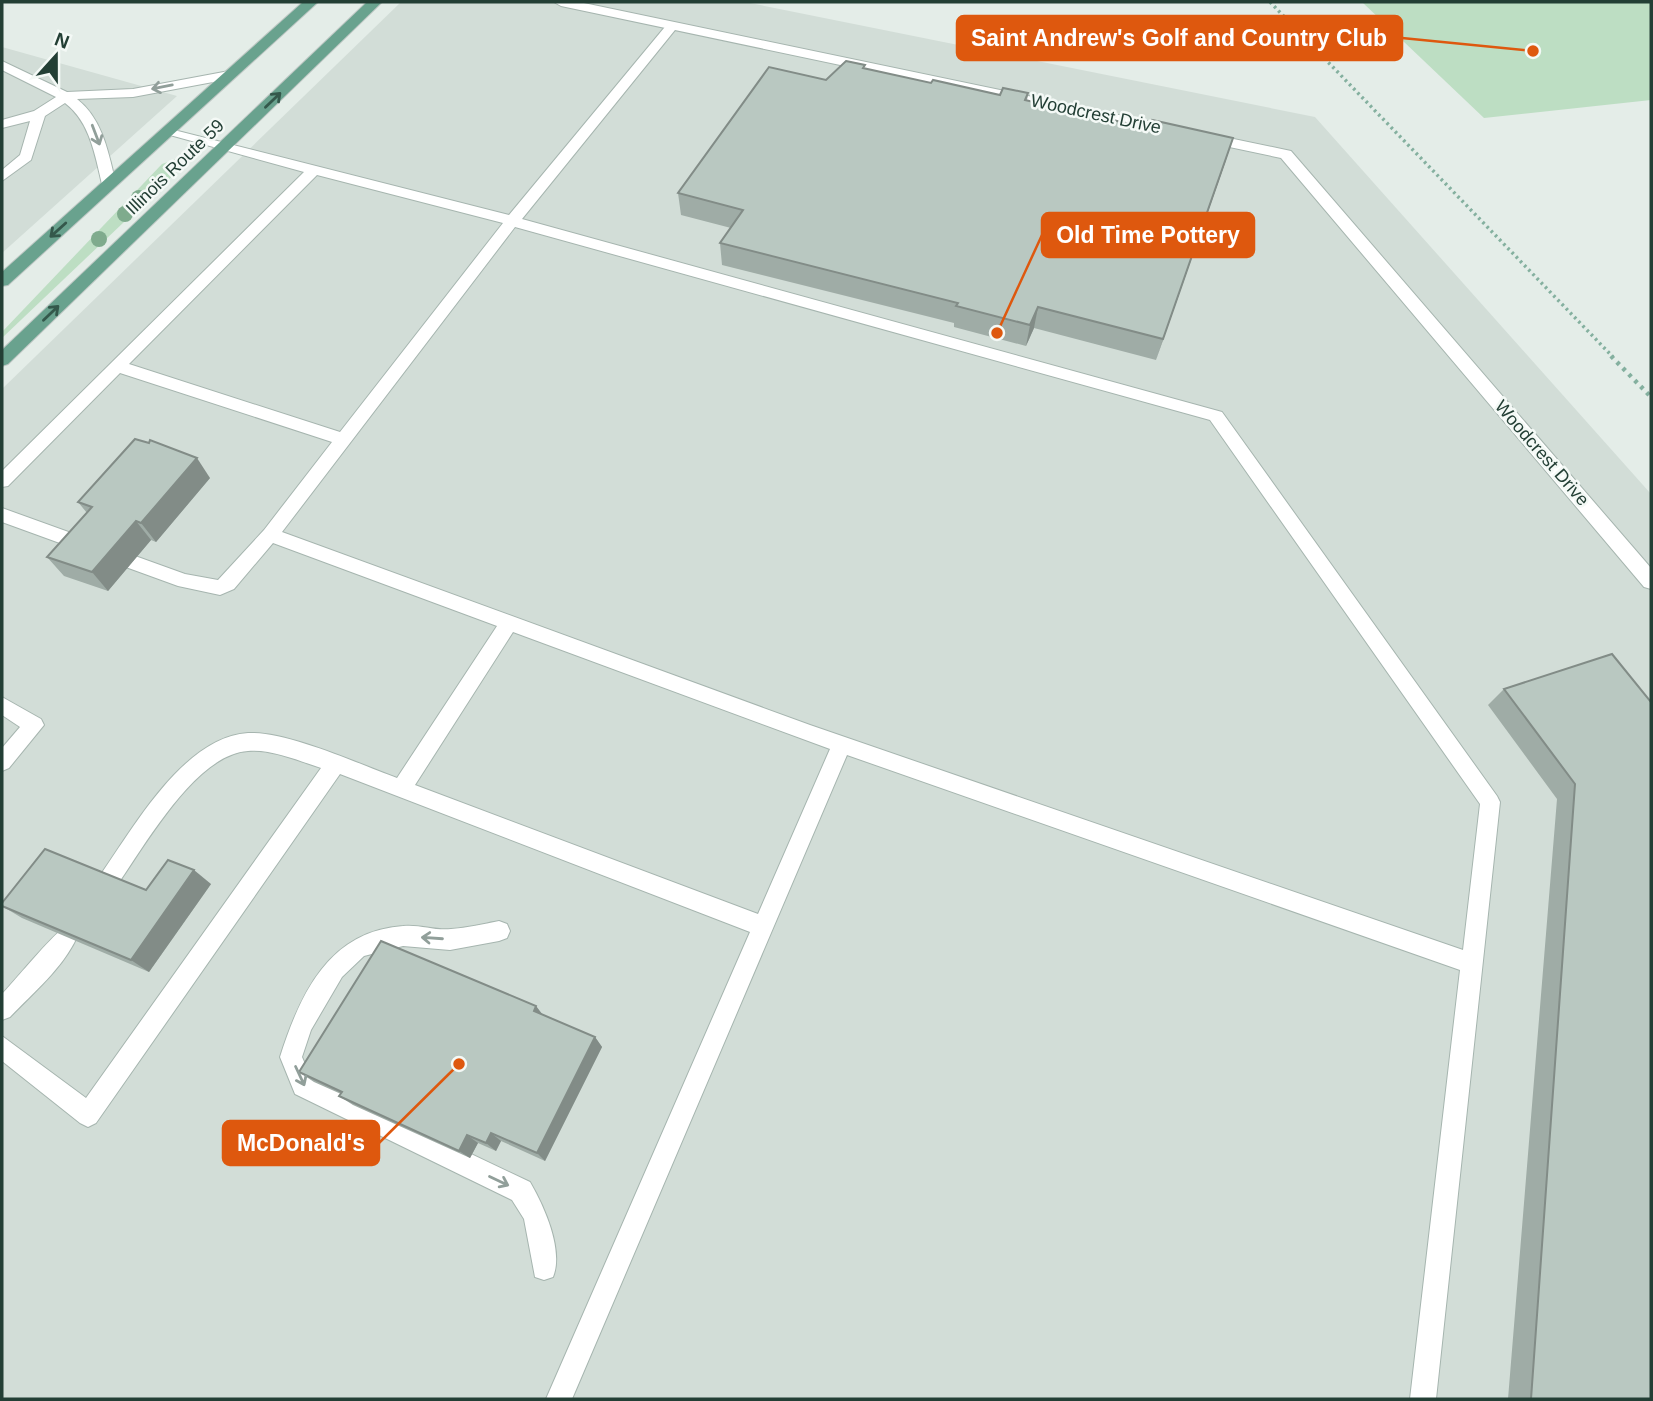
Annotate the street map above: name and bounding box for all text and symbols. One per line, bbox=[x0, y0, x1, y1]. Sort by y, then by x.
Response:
callout: Saint Andrew's Golf and Country Club bbox=[957, 16, 1402, 60]
north arrow bbox=[21, 21, 91, 91]
text: Saint Andrew's Golf and Country Club bbox=[971, 25, 1387, 51]
text: N bbox=[52, 28, 72, 53]
one-way arrow bbox=[151, 80, 174, 94]
street label: Woodcrest Drive bbox=[1029, 90, 1163, 138]
one-way arrow bbox=[264, 91, 281, 108]
street label: Illinois Route 59 bbox=[122, 115, 228, 219]
one-way arrow bbox=[91, 123, 104, 145]
callout: Old Time Pottery bbox=[1042, 213, 1254, 257]
one-way arrow bbox=[49, 222, 67, 238]
text: Old Time Pottery bbox=[1056, 222, 1240, 248]
one-way arrow bbox=[42, 304, 59, 321]
street label: Woodcrest Drive bbox=[1491, 396, 1593, 510]
one-way arrow bbox=[421, 931, 443, 944]
one-way arrow bbox=[294, 1066, 307, 1087]
callout: McDonald's bbox=[223, 1121, 379, 1165]
text: McDonald's bbox=[237, 1130, 365, 1156]
one-way arrow bbox=[488, 1174, 509, 1188]

